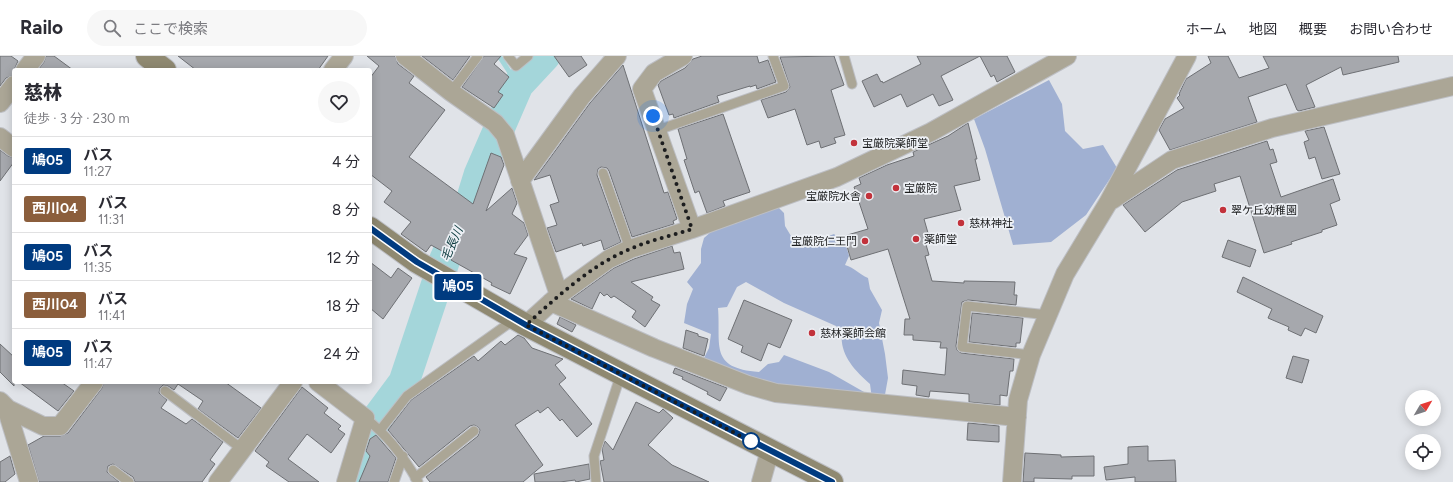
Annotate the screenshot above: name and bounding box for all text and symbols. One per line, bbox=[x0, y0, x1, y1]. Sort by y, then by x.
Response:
search box bbox=[87, 10, 367, 46]
text: Railo bbox=[20, 16, 63, 39]
icon: search bbox=[101, 17, 123, 39]
text: ここで検索 bbox=[133, 20, 208, 38]
text: ホーム bbox=[1185, 21, 1227, 38]
text: 地図 bbox=[1249, 21, 1277, 38]
text: 概要 bbox=[1299, 21, 1327, 38]
text: お問い合わせ bbox=[1349, 21, 1433, 38]
text: 慈林 bbox=[24, 81, 62, 104]
button: heart bbox=[318, 81, 360, 123]
your location bbox=[643, 106, 663, 126]
text: 徒歩 · 3 分 · 230 m bbox=[24, 111, 130, 126]
place label: 宝厳院薬師堂 bbox=[862, 137, 928, 150]
marker: 宝厳院薬師堂 bbox=[849, 138, 859, 148]
text: バス bbox=[83, 146, 113, 164]
text: 鳩05 bbox=[32, 152, 63, 169]
text: 4 分 bbox=[332, 153, 360, 171]
text: 11:27 bbox=[83, 164, 112, 179]
place label: 宝厳院 bbox=[904, 182, 937, 195]
marker: 宝厳院 bbox=[891, 183, 901, 193]
place label: 宝厳院水舎 bbox=[806, 190, 861, 203]
marker: 宝厳院水舎 bbox=[864, 191, 874, 201]
text: バス bbox=[98, 194, 128, 212]
text: 西川04 bbox=[32, 200, 78, 217]
text: 8 分 bbox=[332, 201, 360, 219]
place label: 翠ケ丘幼稚園 bbox=[1231, 204, 1297, 217]
marker: 翠ケ丘幼稚園 bbox=[1218, 205, 1228, 215]
text: 11:31 bbox=[98, 212, 124, 227]
place label: 慈林神社 bbox=[969, 217, 1013, 230]
marker: 慈林神社 bbox=[956, 218, 966, 228]
water label: 毛長川 bbox=[438, 223, 467, 263]
place label: 薬師堂 bbox=[924, 233, 957, 246]
marker: 薬師堂 bbox=[911, 234, 921, 244]
place label: 宝厳院仁王門 bbox=[791, 235, 857, 248]
marker: 宝厳院仁王門 bbox=[860, 236, 870, 246]
text: バス bbox=[83, 242, 113, 260]
text: 鳩05 bbox=[32, 248, 63, 265]
text: 12 分 bbox=[327, 249, 360, 267]
text: 11:35 bbox=[83, 260, 112, 275]
line badge: 鳩05 bbox=[435, 274, 481, 300]
text: 鳩05 bbox=[442, 278, 474, 295]
text: バス bbox=[98, 290, 128, 308]
text: 西川04 bbox=[32, 296, 78, 313]
text: 18 分 bbox=[326, 297, 360, 315]
text: 11:41 bbox=[98, 308, 125, 323]
place label: 慈林薬師会館 bbox=[820, 327, 886, 340]
marker: 慈林薬師会館 bbox=[807, 328, 817, 338]
text: バス bbox=[83, 338, 113, 356]
text: 鳩05 bbox=[32, 344, 63, 361]
text: 24 分 bbox=[324, 345, 360, 363]
text: 11:47 bbox=[83, 356, 112, 371]
north arrow bbox=[1405, 390, 1441, 426]
map controls bbox=[1405, 390, 1441, 470]
unlabelled marker bbox=[742, 432, 760, 450]
button: locate bbox=[1405, 434, 1441, 470]

